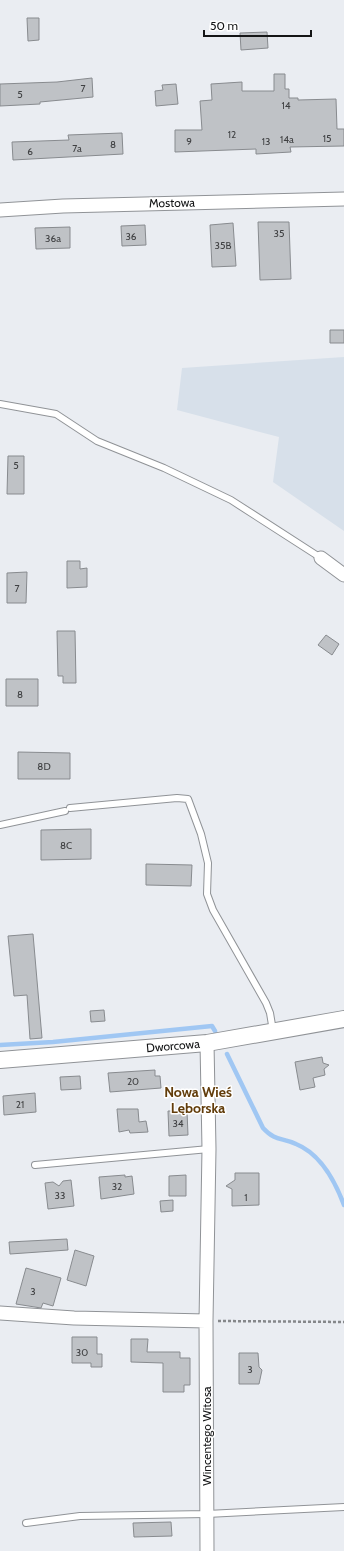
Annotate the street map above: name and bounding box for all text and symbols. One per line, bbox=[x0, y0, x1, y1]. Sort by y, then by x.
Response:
scale bar bbox=[204, 12, 311, 38]
text: 50 m bbox=[210, 18, 238, 33]
house number: 7 bbox=[80, 82, 86, 95]
house number: 5 bbox=[17, 88, 23, 101]
house number: 14 bbox=[281, 99, 291, 112]
house number: 12 bbox=[228, 128, 236, 141]
house number: 15 bbox=[323, 132, 331, 145]
house number: 14a bbox=[280, 133, 294, 146]
house number: 9 bbox=[186, 135, 192, 148]
house number: 13 bbox=[262, 135, 270, 148]
house number: 8 bbox=[110, 138, 116, 151]
house number: 7a bbox=[72, 142, 82, 155]
house number: 6 bbox=[27, 145, 33, 158]
street label: Mostowa bbox=[149, 195, 195, 210]
house number: 35 bbox=[274, 227, 284, 240]
house number: 36 bbox=[125, 230, 137, 243]
house number: 36a bbox=[45, 232, 61, 245]
house number: 35B bbox=[215, 239, 231, 252]
house number: 5 bbox=[13, 459, 19, 472]
house number: 7 bbox=[14, 582, 20, 595]
house number: 8 bbox=[17, 688, 23, 701]
house number: 8D bbox=[37, 760, 51, 773]
house number: 8C bbox=[60, 839, 72, 852]
street label: Dworcowa bbox=[145, 1036, 201, 1055]
house number: 20 bbox=[127, 1075, 139, 1088]
district label: Nowa Wieś Lęborska bbox=[164, 1083, 232, 1117]
house number: 21 bbox=[16, 1098, 24, 1111]
house number: 34 bbox=[172, 1117, 184, 1130]
house number: 32 bbox=[112, 1180, 122, 1193]
house number: 33 bbox=[55, 1189, 65, 1202]
house number: 1 bbox=[244, 1191, 248, 1204]
house number: 3 bbox=[30, 1285, 36, 1298]
house number: 30 bbox=[76, 1346, 88, 1359]
house number: 3 bbox=[247, 1363, 253, 1376]
street label: Wincentego Witosa bbox=[199, 1386, 214, 1486]

